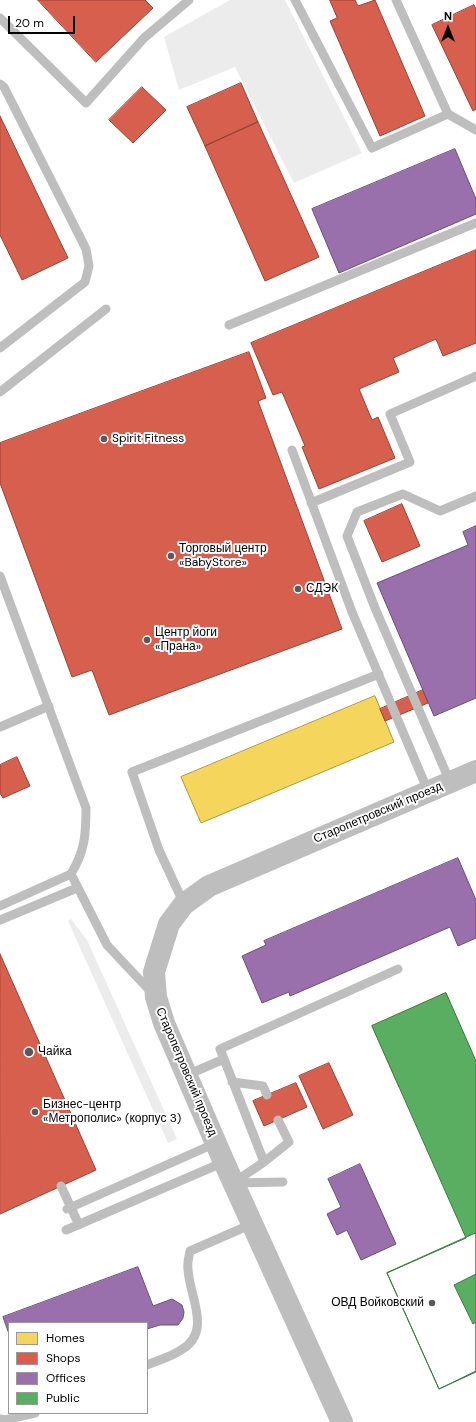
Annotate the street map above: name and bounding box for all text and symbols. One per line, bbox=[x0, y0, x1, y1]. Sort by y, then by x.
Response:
scale bar bbox=[10, 8, 77, 34]
north arrow bbox=[428, 8, 468, 48]
text: N bbox=[444, 9, 452, 23]
text: 20 m bbox=[15, 15, 44, 31]
place label: Spirit Fitness bbox=[112, 432, 184, 446]
marker: Spirit Fitness bbox=[99, 434, 109, 444]
place label: Торговый центр «BabyStore» bbox=[179, 542, 267, 570]
marker: Торговый центр «BabyStore» bbox=[166, 551, 176, 561]
place label: СДЭК bbox=[306, 582, 338, 596]
marker: СДЭК bbox=[293, 584, 303, 594]
place label: Центр йоги «Прана» bbox=[155, 626, 217, 654]
marker: Центр йоги «Прана» bbox=[142, 635, 152, 645]
street label: Старопетровский проезд bbox=[312, 779, 444, 847]
street label: Старопетровский проезд bbox=[152, 1006, 220, 1138]
place label: Чайка bbox=[38, 1045, 72, 1059]
marker: Чайка bbox=[23, 1046, 35, 1058]
place label: Бизнес-центр «Метрополис» (корпус 3) bbox=[43, 1098, 181, 1126]
marker: Бизнес-центр «Метрополис» (корпус 3) bbox=[30, 1107, 40, 1117]
place label: ОВД Войковский bbox=[331, 1296, 424, 1310]
marker: ОВД Войковский bbox=[427, 1298, 437, 1308]
legend bbox=[8, 1322, 148, 1414]
text: Homes bbox=[46, 1330, 85, 1346]
text: Shops bbox=[46, 1350, 81, 1366]
text: Offices bbox=[46, 1370, 86, 1386]
text: Public bbox=[46, 1390, 80, 1406]

